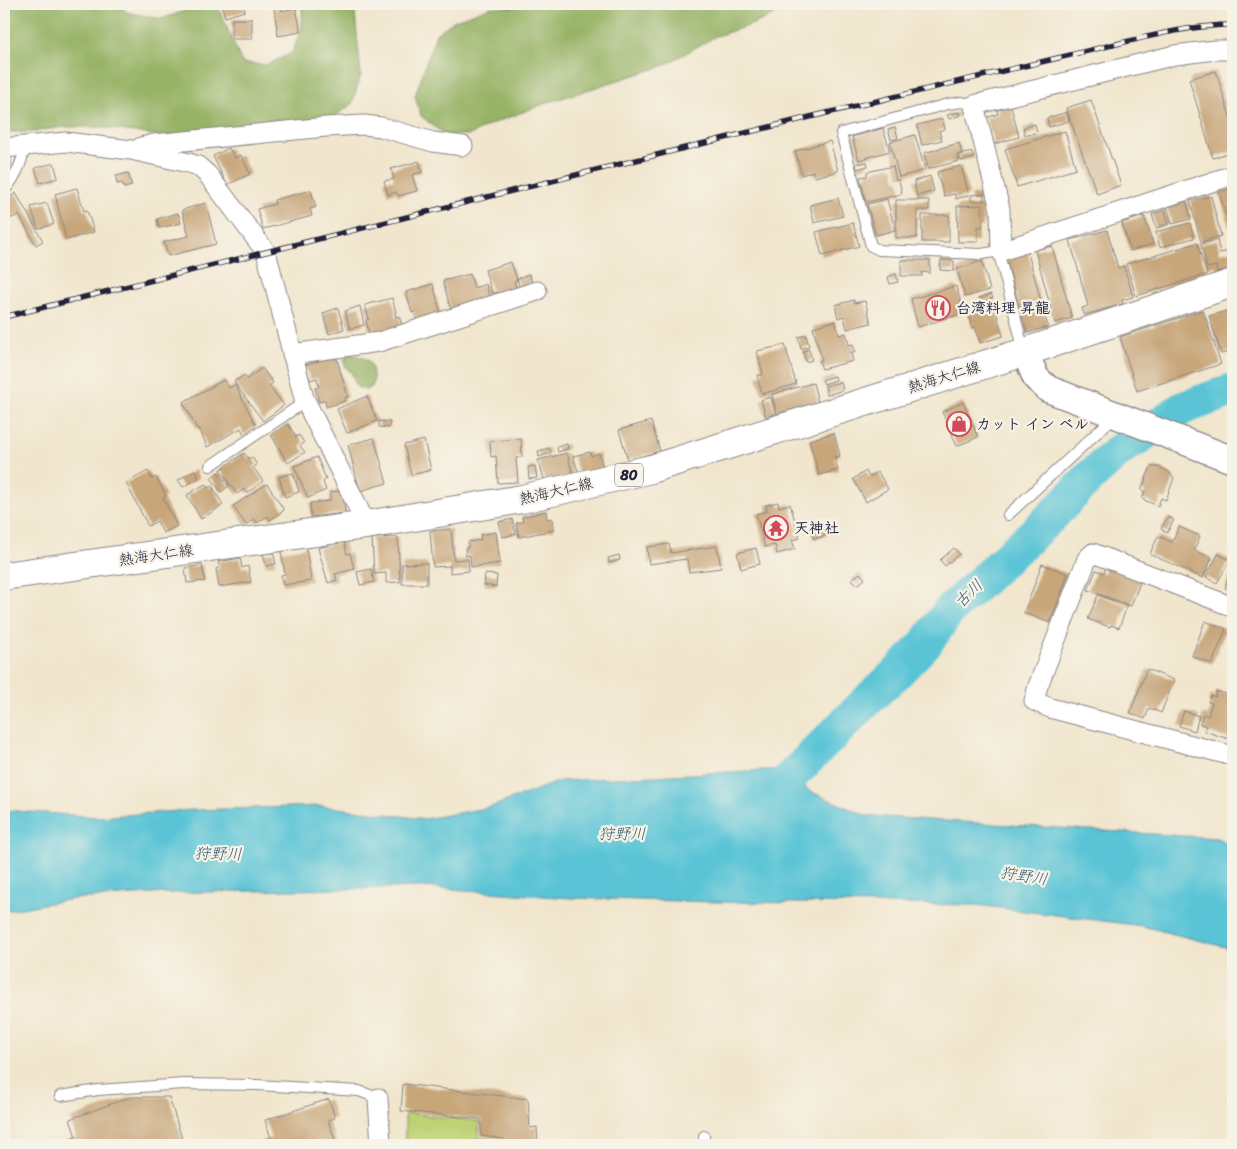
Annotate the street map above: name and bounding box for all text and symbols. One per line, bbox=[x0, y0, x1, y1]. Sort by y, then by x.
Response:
restaurant icon: 台湾料理 昇龍 bbox=[925, 295, 951, 321]
place label: 台湾料理 昇龍 bbox=[956, 295, 1050, 321]
street label: 熱海大仁線 bbox=[904, 354, 984, 400]
shop icon: カット イン ベル bbox=[946, 411, 972, 437]
place label: カット イン ベル bbox=[976, 411, 1089, 437]
road number: 80 bbox=[615, 464, 643, 486]
street label: 熱海大仁線 bbox=[517, 470, 595, 512]
temple icon: 天神社 bbox=[763, 515, 789, 541]
place label: 天神社 bbox=[794, 515, 839, 541]
street label: 熱海大仁線 bbox=[117, 537, 195, 573]
water label: 古川 bbox=[947, 572, 990, 615]
water label: 狩野川 bbox=[598, 819, 646, 848]
water label: 狩野川 bbox=[194, 839, 242, 868]
water label: 狩野川 bbox=[998, 857, 1050, 894]

